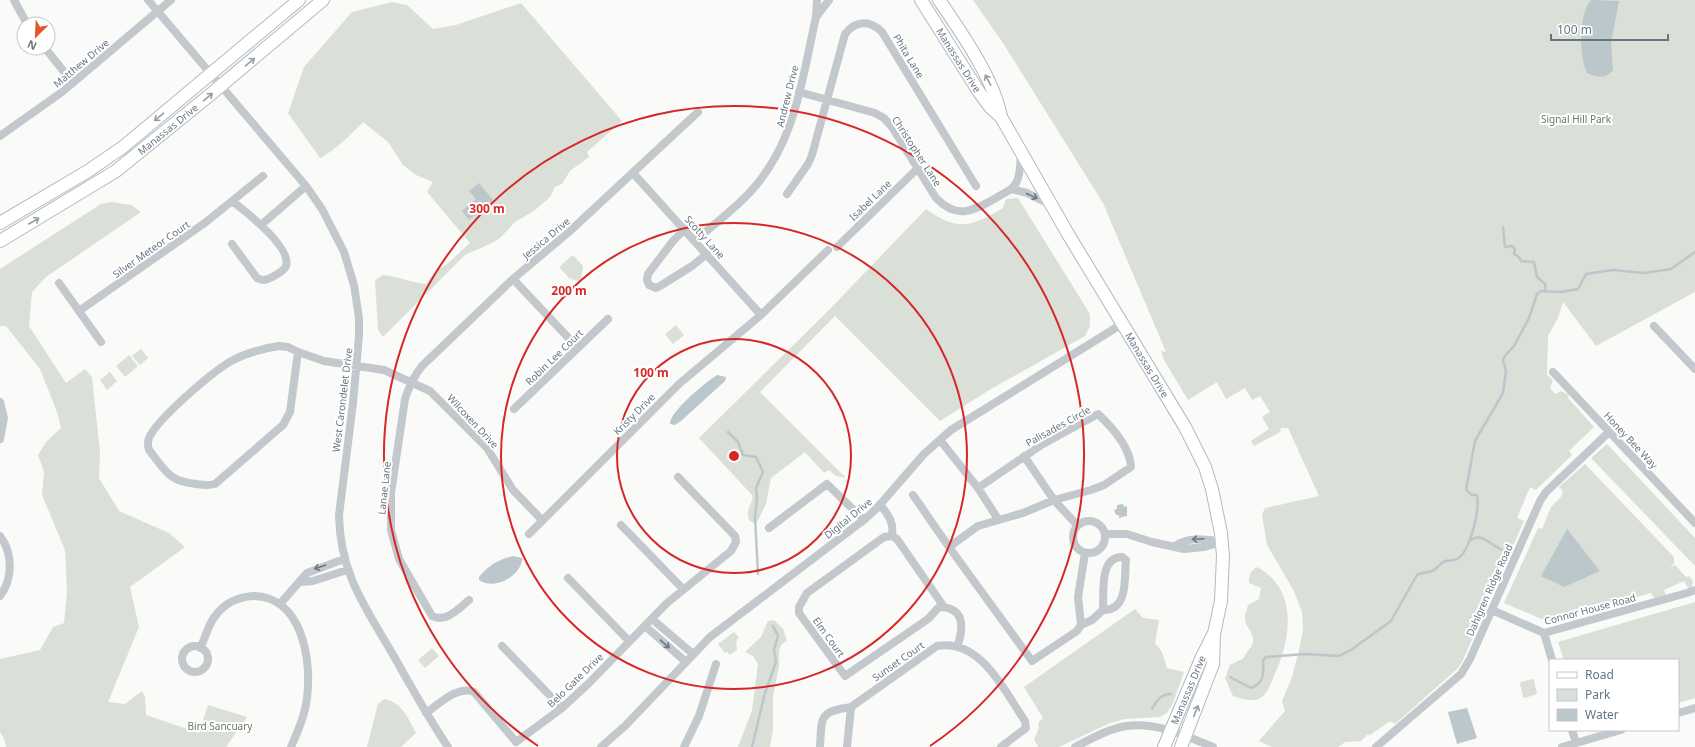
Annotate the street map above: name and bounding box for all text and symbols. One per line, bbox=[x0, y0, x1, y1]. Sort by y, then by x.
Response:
north arrow bbox=[16, 16, 56, 56]
scale bar bbox=[1551, 16, 1668, 42]
text: 100 m bbox=[1557, 21, 1592, 38]
street label: Manassas Drive bbox=[933, 25, 985, 95]
street label: Phita Lane bbox=[890, 31, 928, 81]
street label: Matthew Drive bbox=[50, 35, 112, 90]
text: N bbox=[25, 37, 39, 54]
one-way arrow bbox=[245, 57, 255, 66]
street label: Andrew Drive bbox=[773, 63, 802, 128]
one-way arrow bbox=[983, 74, 991, 86]
one-way arrow bbox=[202, 93, 213, 102]
street label: Manassas Drive bbox=[135, 100, 201, 158]
park label: Signal Hill Park bbox=[1541, 112, 1612, 126]
one-way arrow bbox=[153, 113, 164, 122]
street label: Christopher Lane bbox=[889, 113, 945, 189]
street label: Isabel Lane bbox=[846, 176, 894, 224]
one-way arrow bbox=[1026, 193, 1038, 200]
text: 300 m bbox=[469, 200, 505, 217]
street label: Scotty Lane bbox=[682, 212, 728, 262]
street label: Jessica Drive bbox=[518, 214, 573, 263]
one-way arrow bbox=[27, 216, 39, 224]
street label: Silver Meteor Court bbox=[110, 217, 193, 281]
text: 200 m bbox=[551, 282, 587, 299]
street label: Robin Lee Court bbox=[522, 326, 586, 388]
street label: Manassas Drive bbox=[1122, 330, 1173, 400]
street label: West Carondelet Drive bbox=[329, 347, 355, 453]
text: 100 m bbox=[633, 364, 669, 381]
street label: Kristy Drive bbox=[610, 390, 658, 438]
street label: Wilcoxen Drive bbox=[444, 391, 502, 451]
street label: Palisades Circle bbox=[1023, 402, 1093, 450]
street label: Honey Bee Way bbox=[1601, 409, 1662, 472]
centre of rings bbox=[727, 449, 741, 463]
street label: Lanae Lane bbox=[374, 460, 394, 515]
street label: Digital Drive bbox=[821, 494, 875, 542]
one-way arrow bbox=[1191, 536, 1204, 543]
street label: Dahlgren Ridge Road bbox=[1462, 542, 1516, 638]
one-way arrow bbox=[314, 564, 327, 571]
street label: Connor House Road bbox=[1543, 590, 1637, 628]
street label: Elm Court bbox=[810, 614, 849, 660]
street label: Sunset Court bbox=[869, 638, 927, 684]
one-way arrow bbox=[660, 639, 671, 648]
street label: Belo Gate Drive bbox=[544, 649, 606, 710]
street label: Manassas Drive bbox=[1167, 652, 1209, 727]
legend bbox=[1549, 659, 1679, 731]
text: Road bbox=[1585, 666, 1614, 683]
text: Park bbox=[1585, 686, 1611, 703]
one-way arrow bbox=[1193, 705, 1201, 717]
text: Water bbox=[1585, 706, 1619, 723]
park label: Bird Sancuary bbox=[188, 719, 253, 733]

